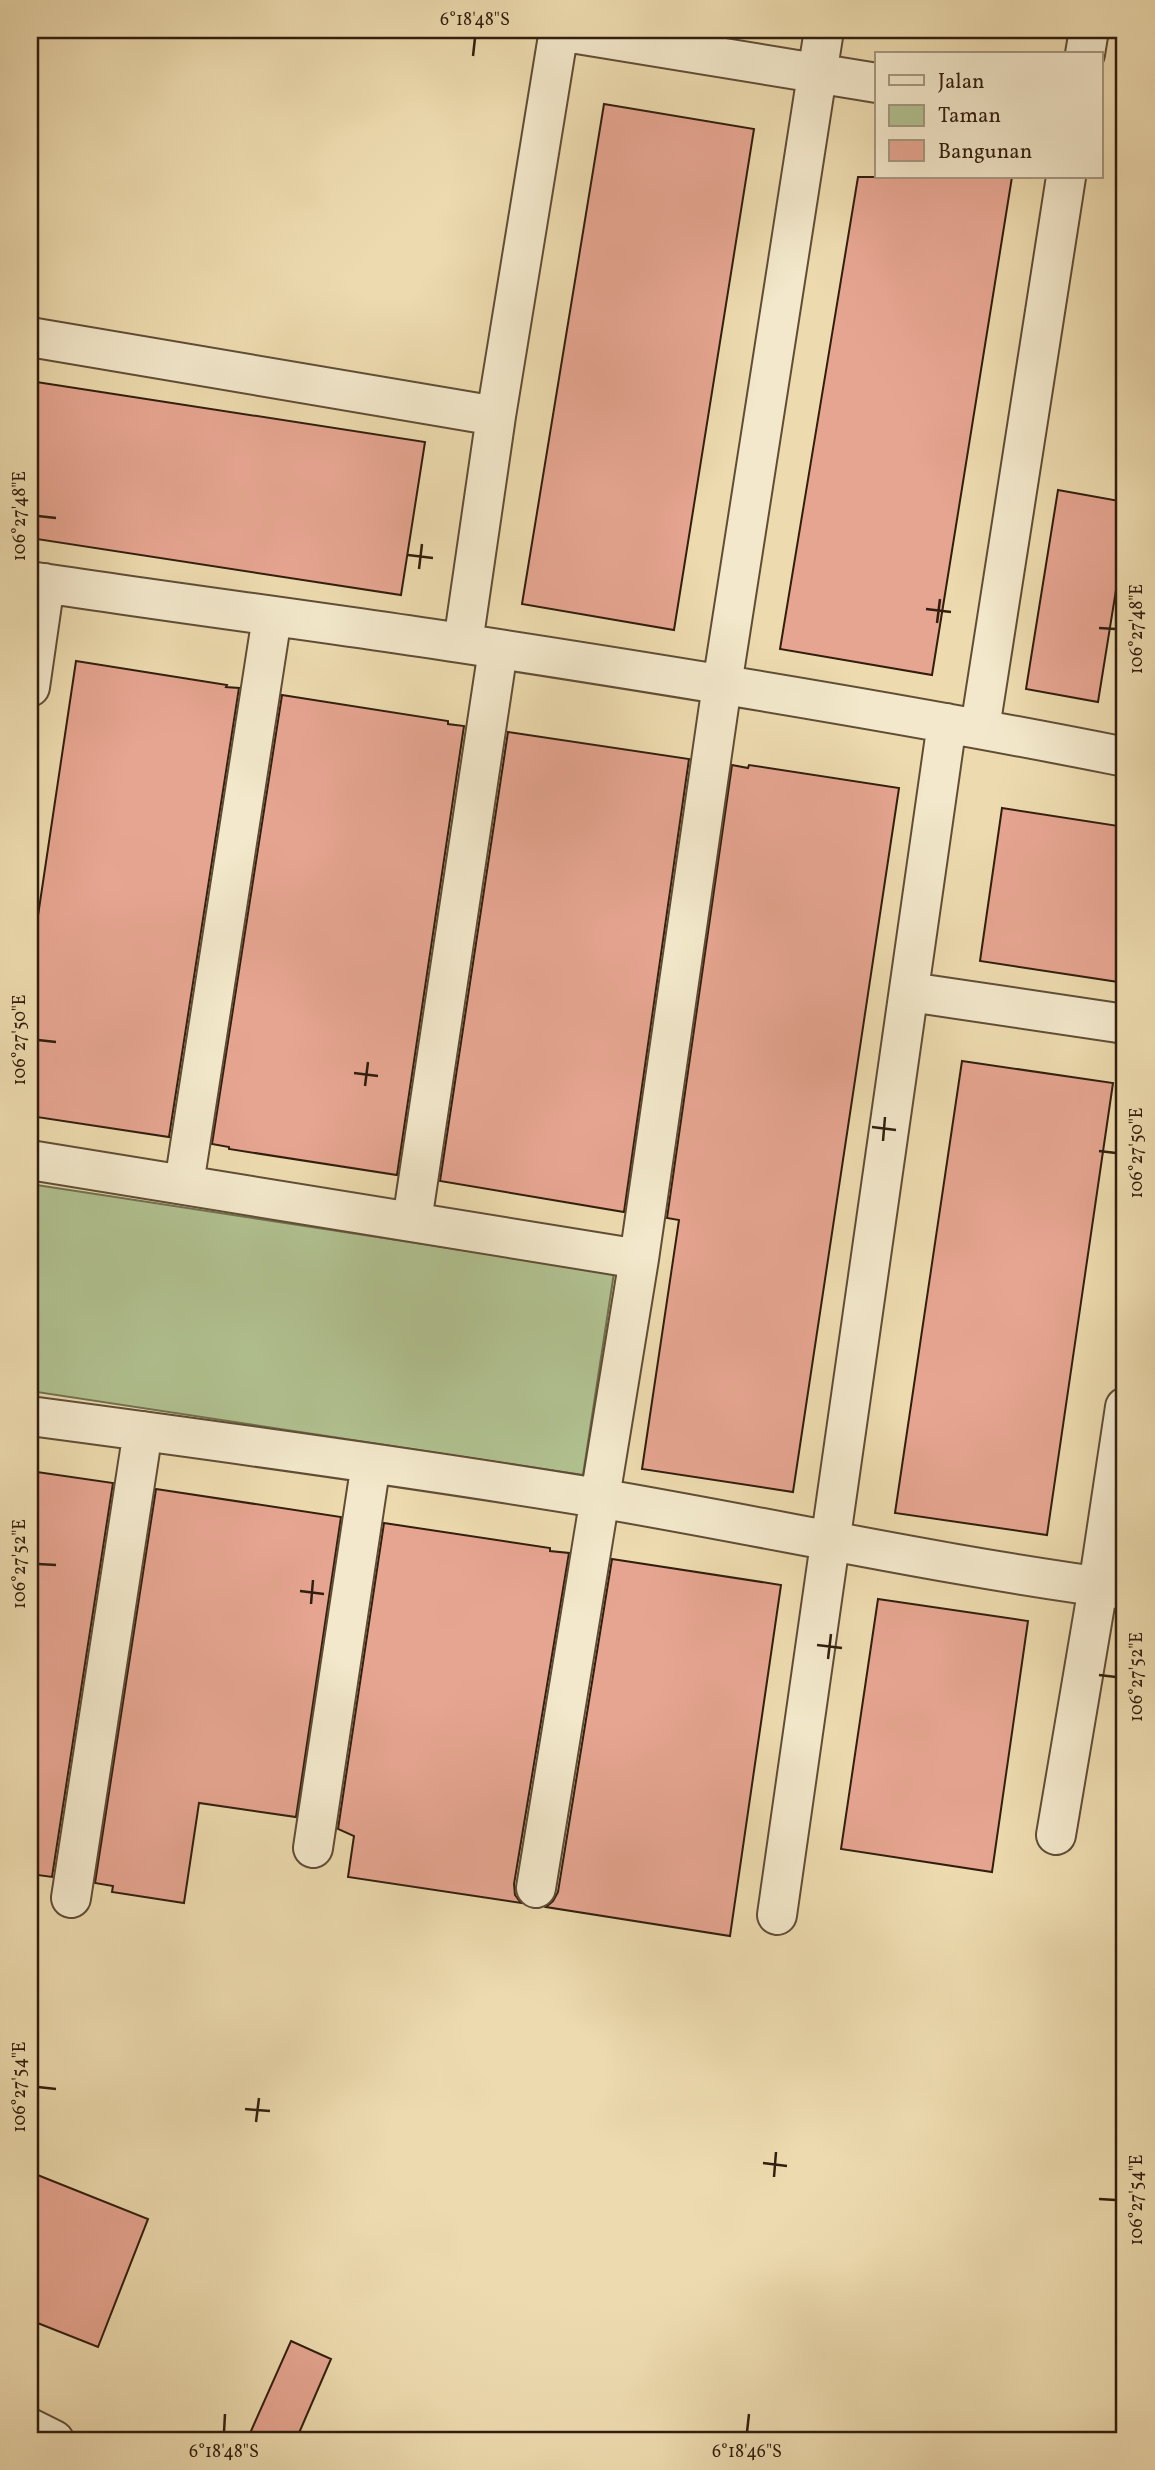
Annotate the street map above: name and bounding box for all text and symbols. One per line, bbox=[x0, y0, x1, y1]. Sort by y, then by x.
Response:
text: 6°18'48"S bbox=[440, 8, 510, 33]
legend bbox=[875, 52, 1102, 178]
text: Jalan bbox=[938, 68, 985, 97]
text: Taman bbox=[938, 102, 1001, 131]
text: Bangunan bbox=[938, 138, 1032, 167]
text: 106°27'48"E bbox=[8, 471, 33, 561]
text: 106°27'48"E bbox=[1125, 584, 1150, 674]
text: 106°27'50"E bbox=[8, 994, 33, 1085]
text: 106°27'50"E bbox=[1125, 1107, 1150, 1198]
text: 106°27'52"E bbox=[8, 1519, 33, 1609]
text: 106°27'52"E bbox=[1125, 1632, 1150, 1722]
text: 106°27'54"E bbox=[8, 2041, 33, 2133]
text: 106°27'54"E bbox=[1125, 2154, 1150, 2246]
text: 6°18'48"S bbox=[189, 2440, 259, 2465]
text: 6°18'46"S bbox=[712, 2440, 782, 2465]

